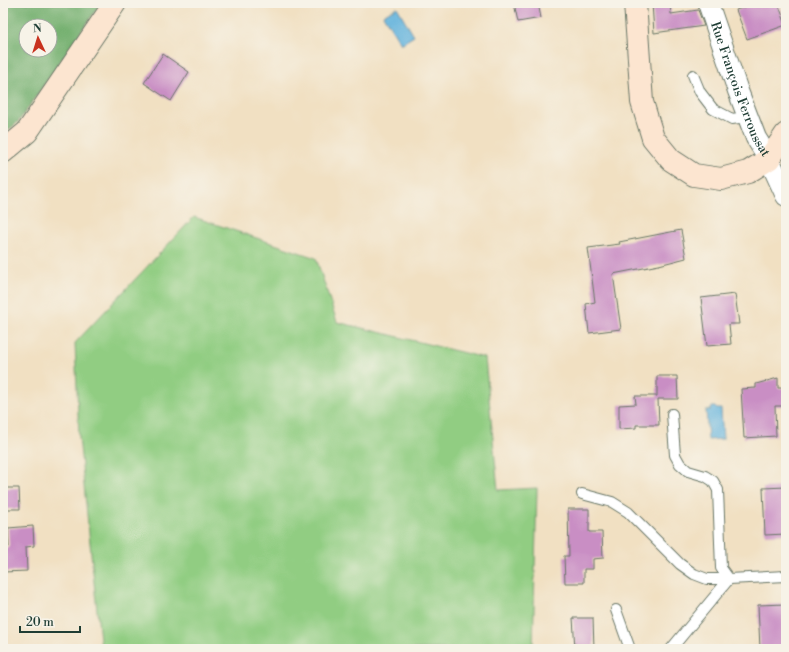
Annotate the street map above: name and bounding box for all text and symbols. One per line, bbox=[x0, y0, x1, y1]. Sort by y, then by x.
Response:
north arrow bbox=[18, 18, 58, 58]
street label: Rue François Ferroussat bbox=[707, 20, 774, 160]
text: N bbox=[33, 22, 42, 36]
scale bar bbox=[20, 608, 80, 634]
text: 20 m bbox=[26, 615, 54, 630]

